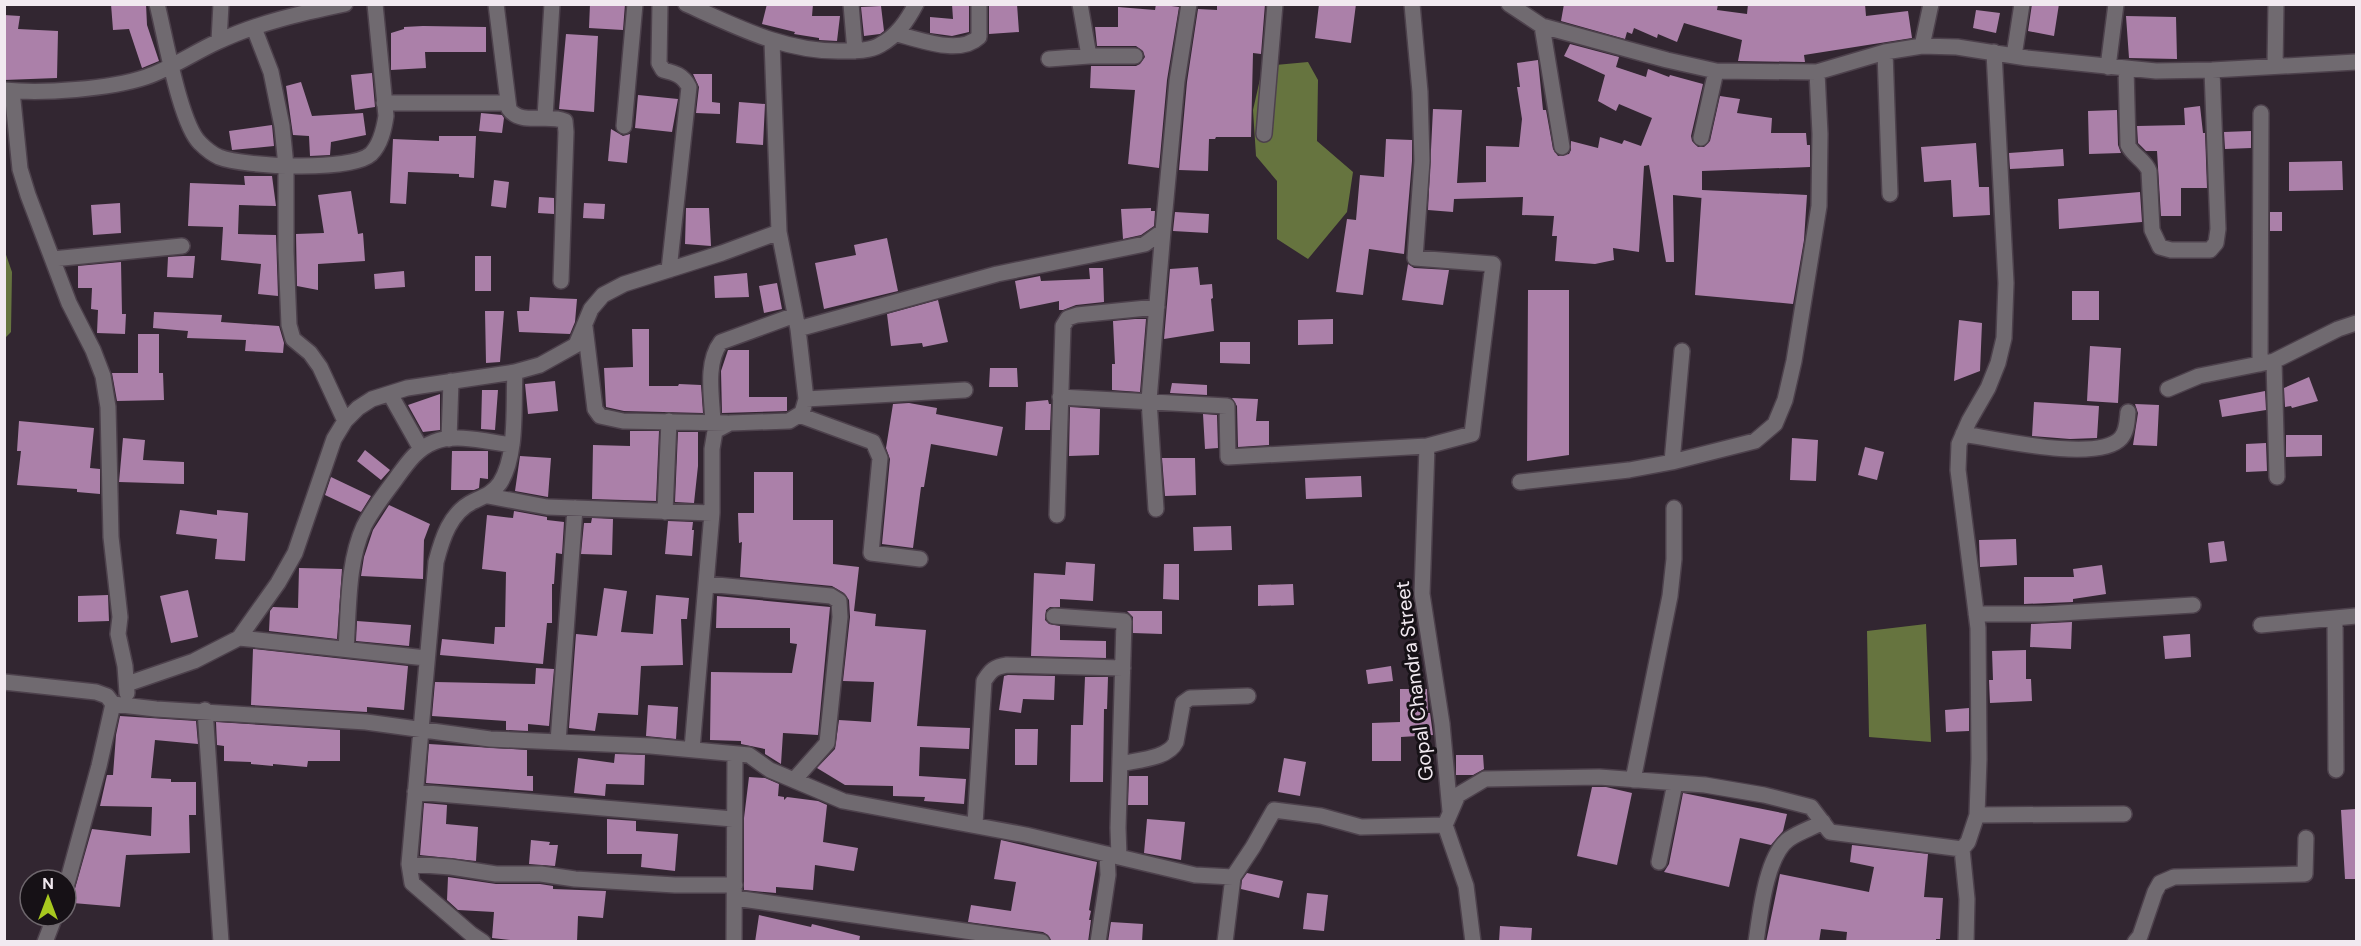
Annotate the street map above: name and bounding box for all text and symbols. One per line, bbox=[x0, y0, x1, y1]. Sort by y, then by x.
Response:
street label: Gopal Chandra Street bbox=[1389, 579, 1439, 782]
north arrow bbox=[18, 868, 78, 928]
text: N bbox=[42, 873, 54, 894]

